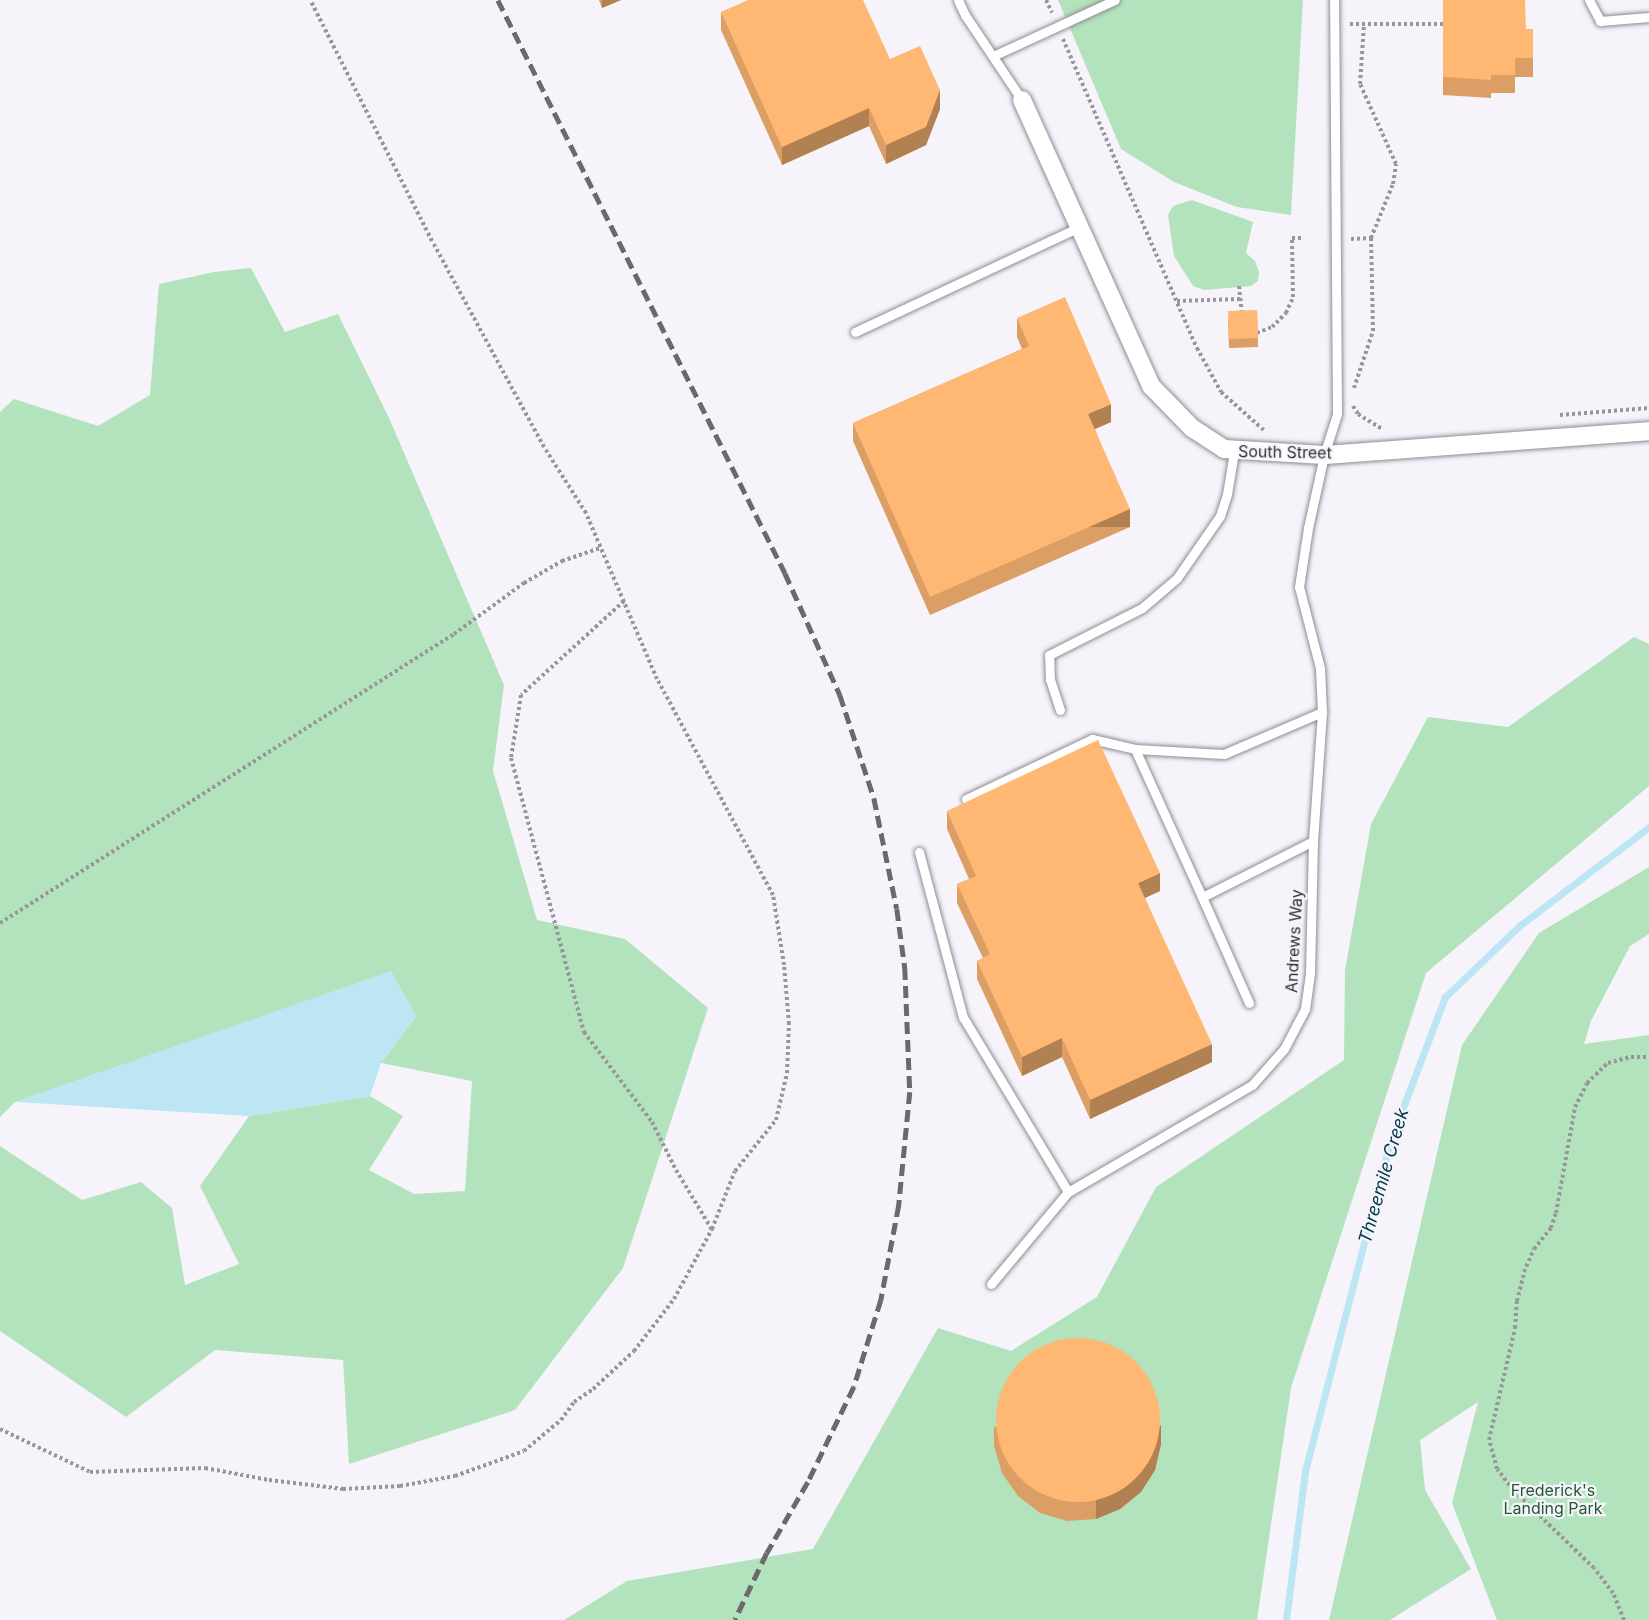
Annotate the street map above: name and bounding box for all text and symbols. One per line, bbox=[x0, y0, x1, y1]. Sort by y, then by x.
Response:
street label: South Street bbox=[1238, 442, 1332, 462]
street label: Andrews Way bbox=[1282, 889, 1306, 993]
water label: Threemile Creek bbox=[1354, 1106, 1414, 1246]
park label: Frederick's Landing Park bbox=[1503, 1480, 1603, 1518]

